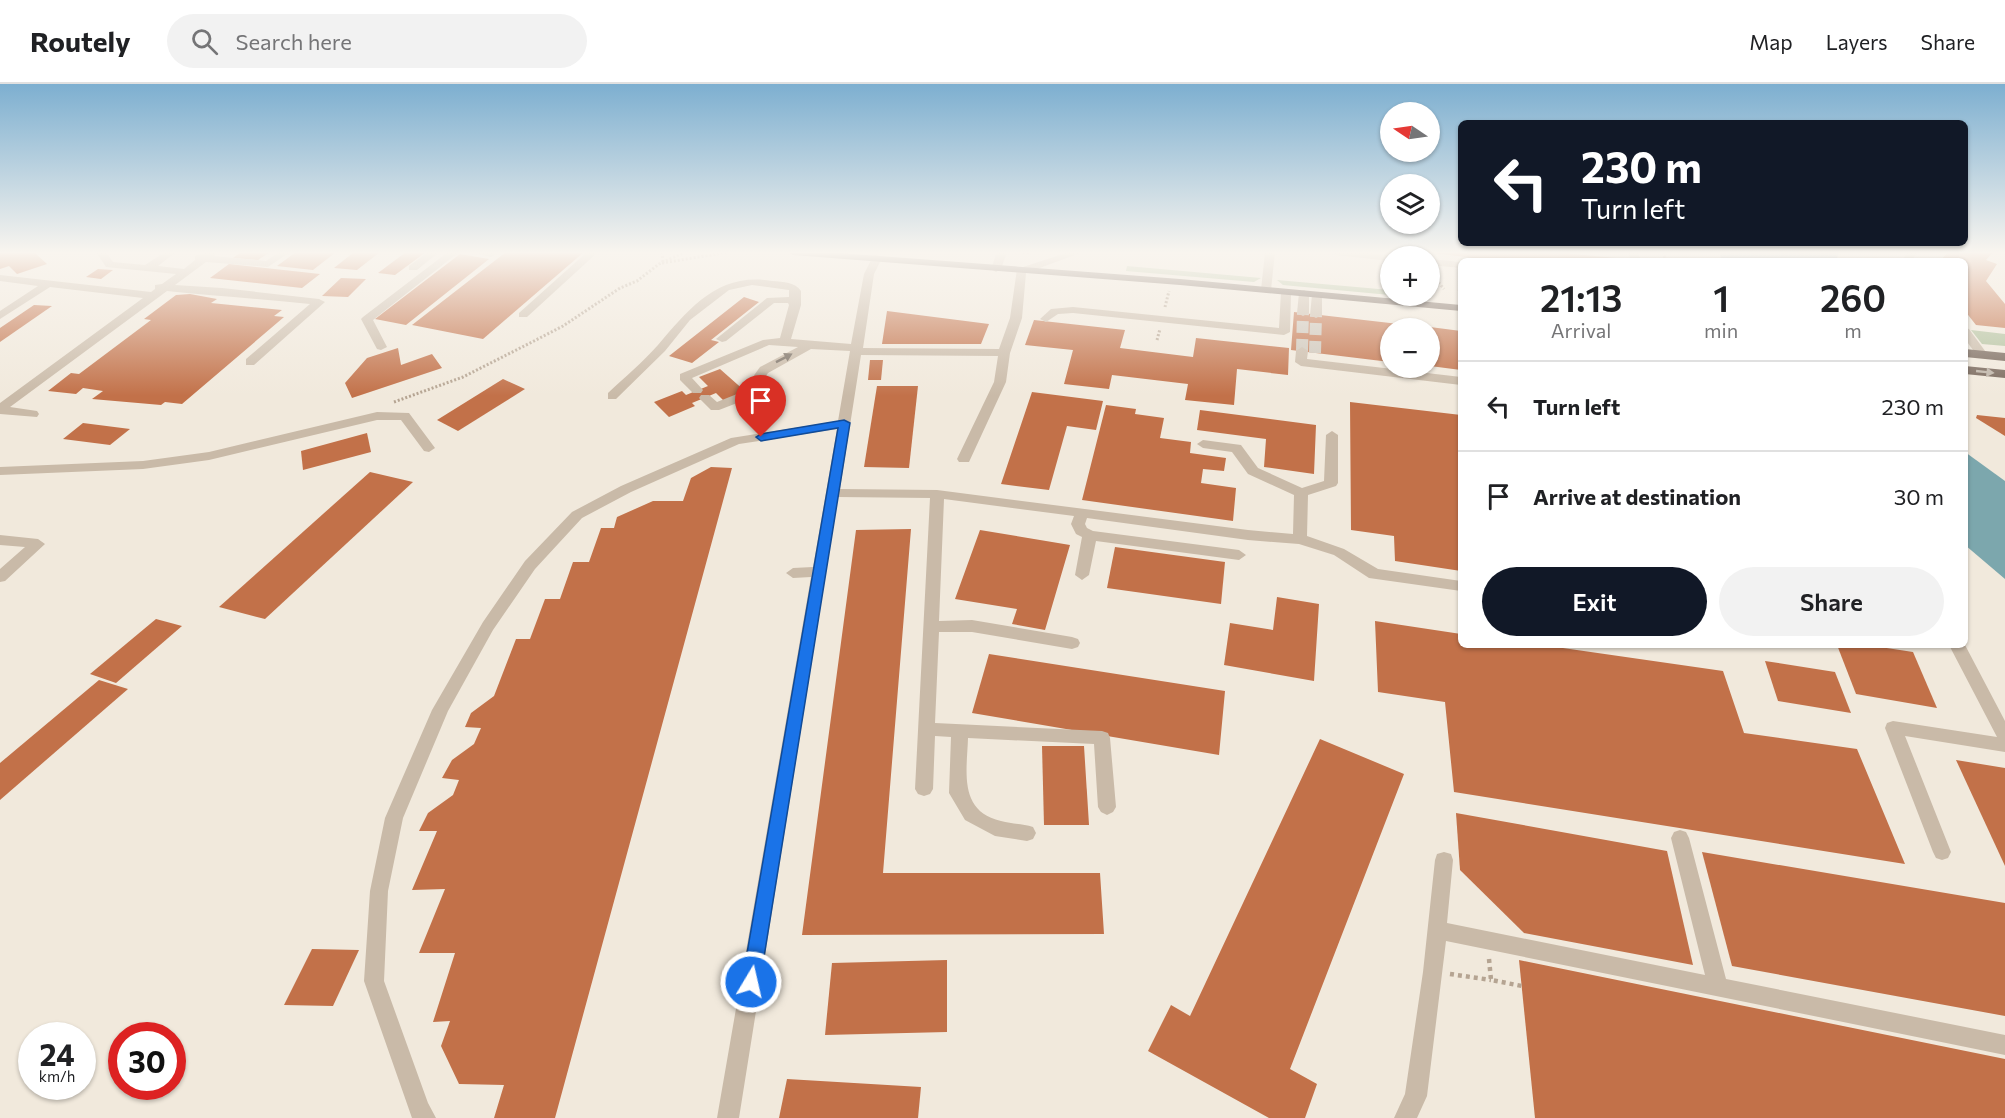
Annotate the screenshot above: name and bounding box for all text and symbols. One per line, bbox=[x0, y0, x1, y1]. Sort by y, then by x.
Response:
search box bbox=[167, 14, 587, 68]
text: Routely bbox=[30, 24, 131, 58]
icon: search bbox=[188, 25, 221, 58]
text: Search here bbox=[236, 28, 352, 55]
text: Map bbox=[1749, 29, 1793, 54]
text: Layers bbox=[1826, 29, 1888, 54]
text: Share bbox=[1921, 29, 1975, 54]
north arrow bbox=[1380, 102, 1440, 162]
map controls bbox=[1380, 102, 1440, 378]
text: 230 m bbox=[1581, 140, 1702, 192]
icon: left bbox=[1482, 144, 1560, 222]
button: layers bbox=[1380, 174, 1440, 234]
text: Turn left bbox=[1581, 192, 1685, 225]
button: + bbox=[1380, 246, 1440, 306]
text: 21:13 bbox=[1540, 275, 1622, 319]
text: 1 bbox=[1713, 275, 1729, 319]
text: 260 bbox=[1820, 275, 1886, 319]
button: − bbox=[1380, 318, 1440, 378]
text: Arrival bbox=[1551, 318, 1611, 342]
text: min bbox=[1704, 318, 1738, 342]
text: m bbox=[1844, 318, 1862, 342]
one-way arrow bbox=[776, 353, 793, 363]
one-way arrow bbox=[1976, 367, 1995, 377]
pin bbox=[735, 375, 786, 437]
icon: arrive bbox=[744, 384, 777, 417]
icon: left bbox=[1482, 390, 1515, 423]
text: Turn left bbox=[1533, 393, 1620, 420]
text: 230 m bbox=[1881, 393, 1944, 420]
icon: arrive bbox=[1482, 480, 1515, 513]
text: Arrive at destination bbox=[1533, 483, 1741, 510]
text: 30 m bbox=[1894, 483, 1944, 510]
button: Exit bbox=[1482, 567, 1707, 636]
button: Share bbox=[1719, 567, 1944, 636]
position arrow bbox=[719, 950, 783, 1014]
speed limit sign: 30 bbox=[108, 1022, 186, 1100]
text: 24 bbox=[39, 1035, 75, 1072]
text: km/h bbox=[39, 1067, 75, 1085]

